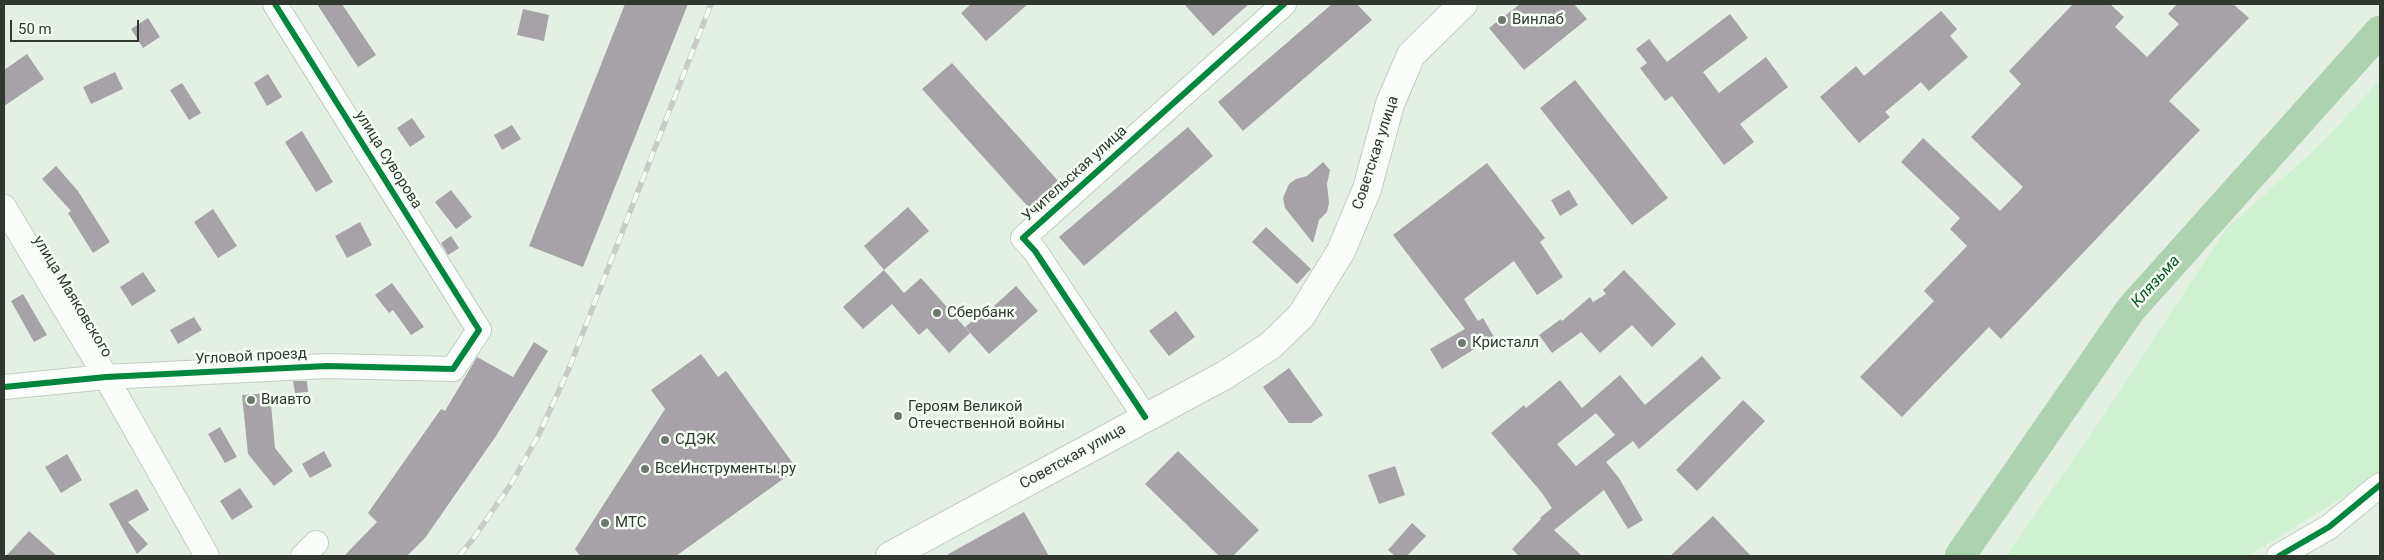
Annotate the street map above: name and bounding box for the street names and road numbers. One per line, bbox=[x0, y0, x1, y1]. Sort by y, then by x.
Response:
street label: Советская улица bbox=[1349, 94, 1403, 212]
street label: улица Суворова bbox=[351, 107, 425, 213]
street label: Учительская улица bbox=[1019, 122, 1131, 226]
street label: улица Маяковского bbox=[29, 233, 115, 361]
street label: Угловой проезд bbox=[195, 345, 307, 369]
street label: Советская улица bbox=[1017, 420, 1129, 494]

